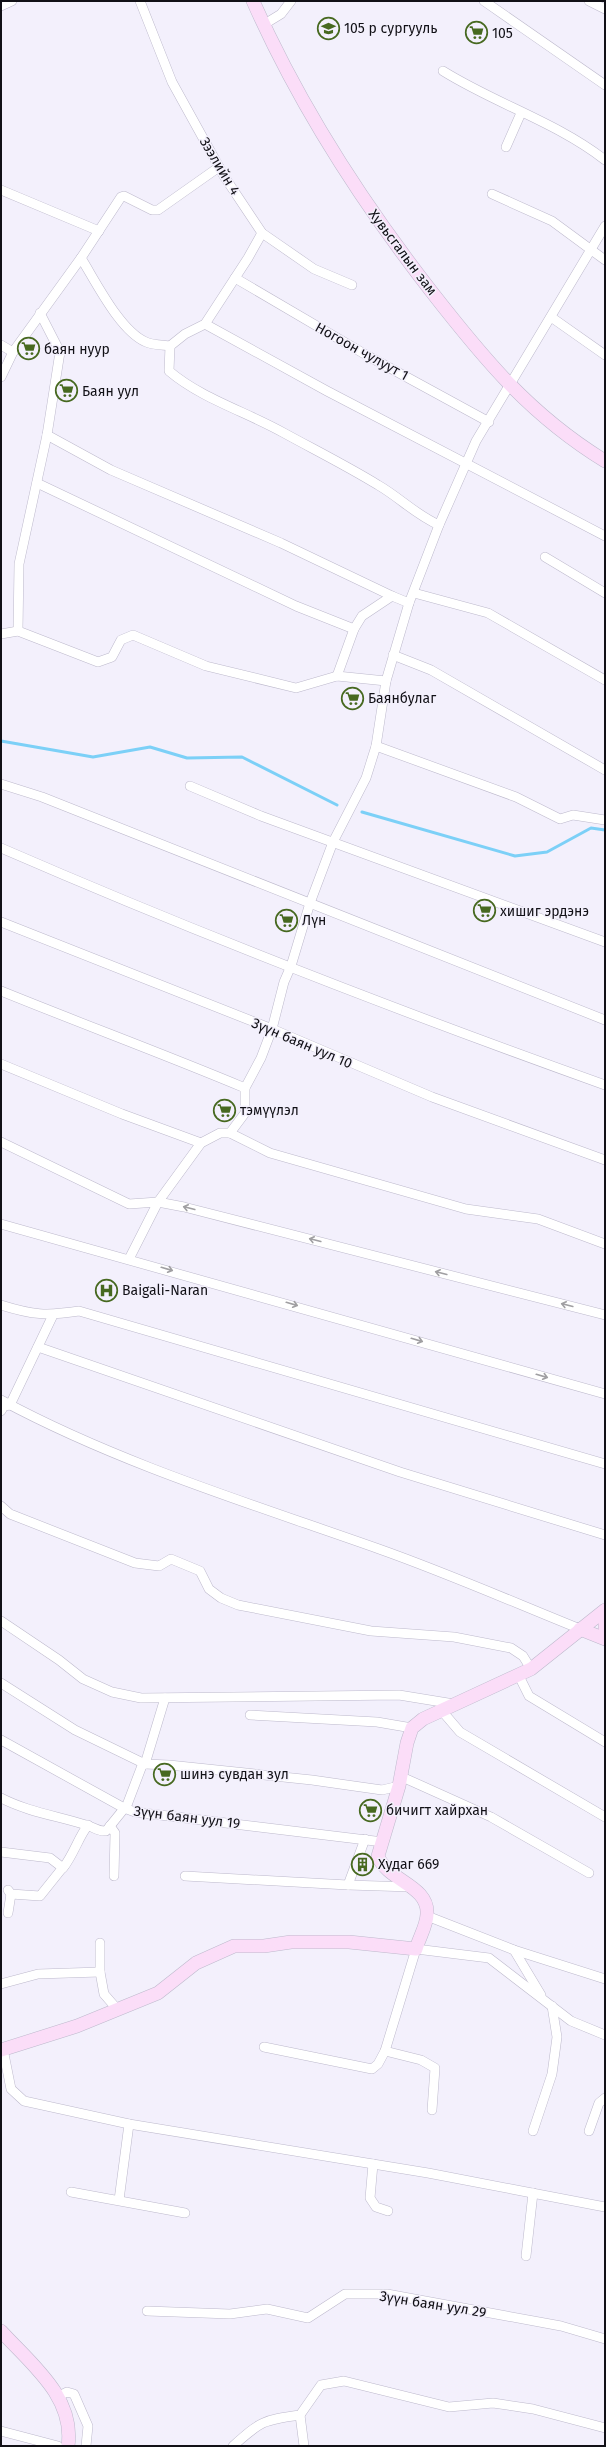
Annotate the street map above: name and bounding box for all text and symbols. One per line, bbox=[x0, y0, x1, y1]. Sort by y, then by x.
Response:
school or university icon: 105 р сургууль bbox=[316, 15, 342, 41]
place label: 105 р сургууль bbox=[344, 20, 437, 37]
supermarket icon: 105 bbox=[464, 20, 490, 46]
place label: 105 bbox=[492, 25, 513, 42]
street label: Зээлийн 4 bbox=[196, 134, 244, 199]
street label: Хувьсгалын зам bbox=[365, 206, 441, 299]
street label: Ногоон чулуут 1 bbox=[312, 319, 411, 384]
supermarket icon: баян нуур bbox=[16, 336, 42, 362]
place label: баян нуур bbox=[44, 341, 110, 358]
supermarket icon: Баян уул bbox=[53, 378, 79, 404]
place label: Баян уул bbox=[82, 383, 139, 400]
supermarket icon: Баянбулаг bbox=[339, 685, 365, 711]
place label: Баянбулаг bbox=[368, 690, 436, 707]
supermarket icon: хишиг эрдэнэ bbox=[471, 898, 497, 924]
place label: хишиг эрдэнэ bbox=[500, 903, 589, 920]
supermarket icon: Лүн bbox=[273, 907, 299, 933]
place label: Лүн bbox=[302, 912, 326, 929]
street label: Зүүн баян уул 10 bbox=[249, 1015, 355, 1072]
supermarket icon: тэмүүлэл bbox=[212, 1097, 238, 1123]
place label: тэмүүлэл bbox=[240, 1102, 299, 1119]
one-way arrow bbox=[183, 1204, 196, 1211]
one-way arrow bbox=[309, 1236, 322, 1244]
one-way arrow bbox=[160, 1266, 173, 1273]
one-way arrow bbox=[435, 1268, 448, 1276]
hospital icon: Baigali-Naran bbox=[93, 1277, 119, 1303]
place label: Baigali-Naran bbox=[122, 1282, 208, 1299]
one-way arrow bbox=[285, 1301, 298, 1309]
one-way arrow bbox=[561, 1301, 574, 1308]
one-way arrow bbox=[410, 1337, 423, 1344]
one-way arrow bbox=[535, 1373, 548, 1380]
supermarket icon: шинэ сувдан зул bbox=[151, 1761, 177, 1787]
place label: шинэ сувдан зул bbox=[180, 1766, 289, 1783]
supermarket icon: бичигт хайрхан bbox=[358, 1797, 384, 1823]
place label: бичигт хайрхан bbox=[386, 1802, 488, 1819]
street label: Зүүн баян уул 19 bbox=[133, 1803, 241, 1832]
building icon: Худаг 669 bbox=[350, 1851, 376, 1877]
place label: Худаг 669 bbox=[378, 1856, 439, 1873]
street label: Зүүн баян уул 29 bbox=[378, 2288, 488, 2321]

